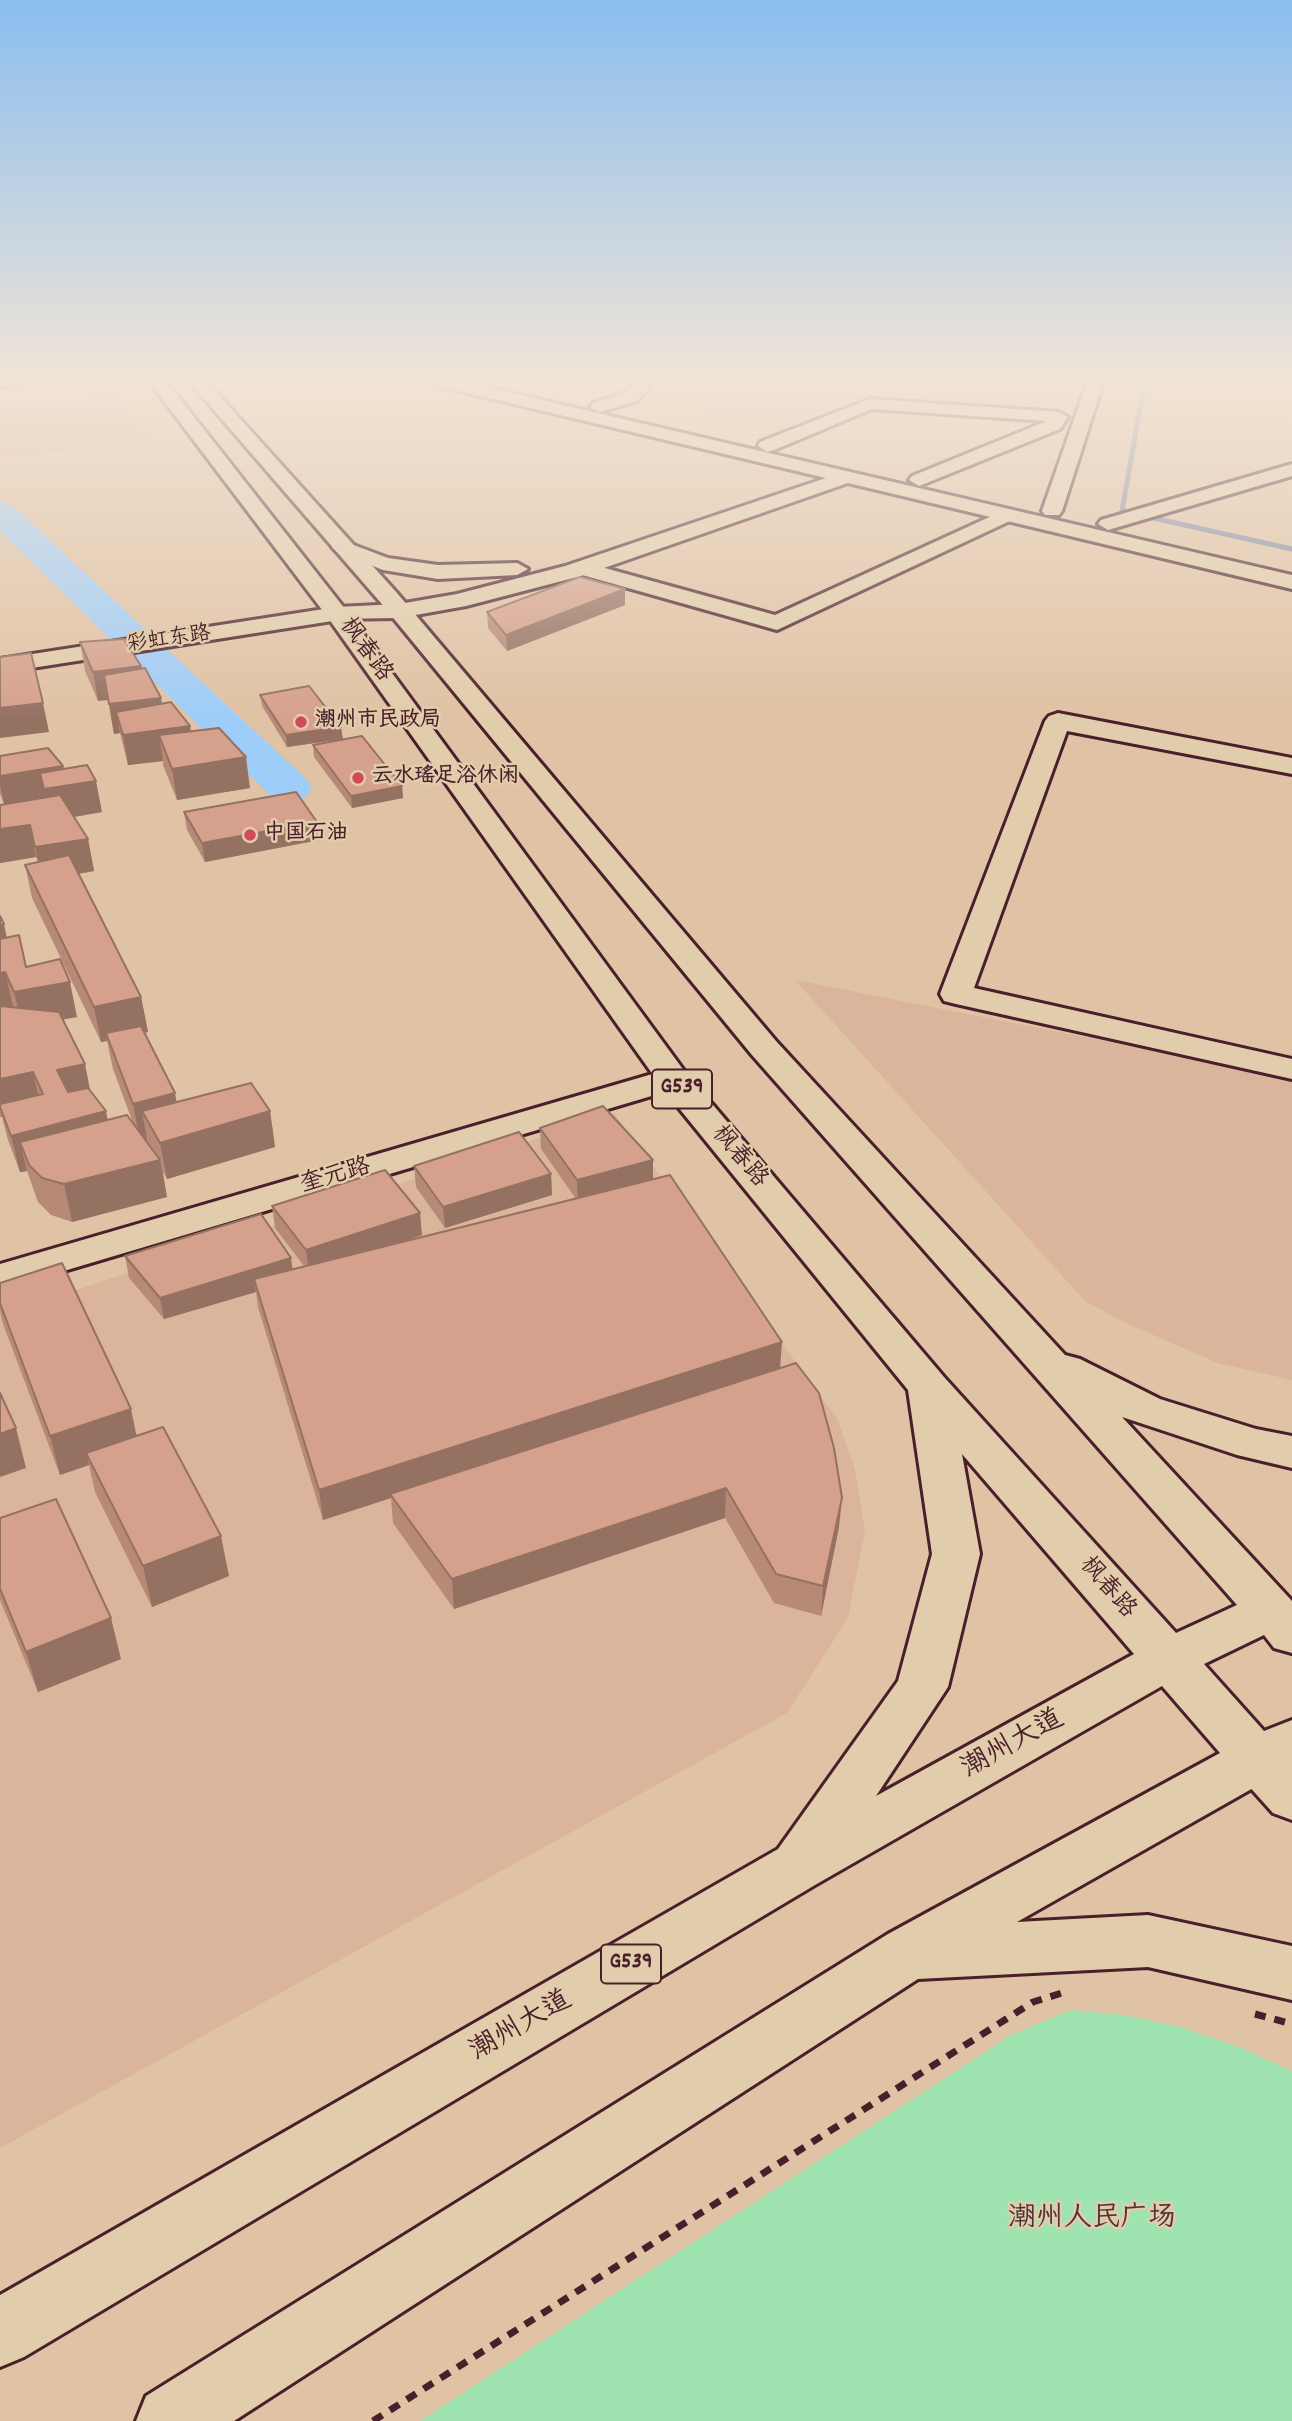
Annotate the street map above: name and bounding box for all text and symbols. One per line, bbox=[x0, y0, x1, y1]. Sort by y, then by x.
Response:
street label: 枫春路 bbox=[331, 613, 397, 689]
street label: 彩虹东路 bbox=[126, 623, 212, 659]
place label: 潮州市民政局 bbox=[315, 709, 441, 735]
marker: 潮州市民政局 bbox=[293, 714, 309, 730]
place label: 云水瑶足浴休闲 bbox=[372, 765, 519, 791]
marker: 云水瑶足浴休闲 bbox=[350, 770, 366, 786]
place label: 中国石油 bbox=[264, 822, 348, 848]
marker: 中国石油 bbox=[242, 827, 258, 843]
road number: G539 bbox=[652, 1070, 712, 1108]
street label: 枫春路 bbox=[704, 1121, 772, 1195]
street label: 奎元路 bbox=[297, 1154, 375, 1202]
street label: 枫春路 bbox=[1072, 1552, 1140, 1626]
street label: 潮州大道 bbox=[957, 1704, 1071, 1788]
road number: G539 bbox=[601, 1944, 661, 1983]
street label: 潮州大道 bbox=[465, 1985, 579, 2071]
park label: 潮州人民广场 bbox=[1008, 2204, 1176, 2238]

